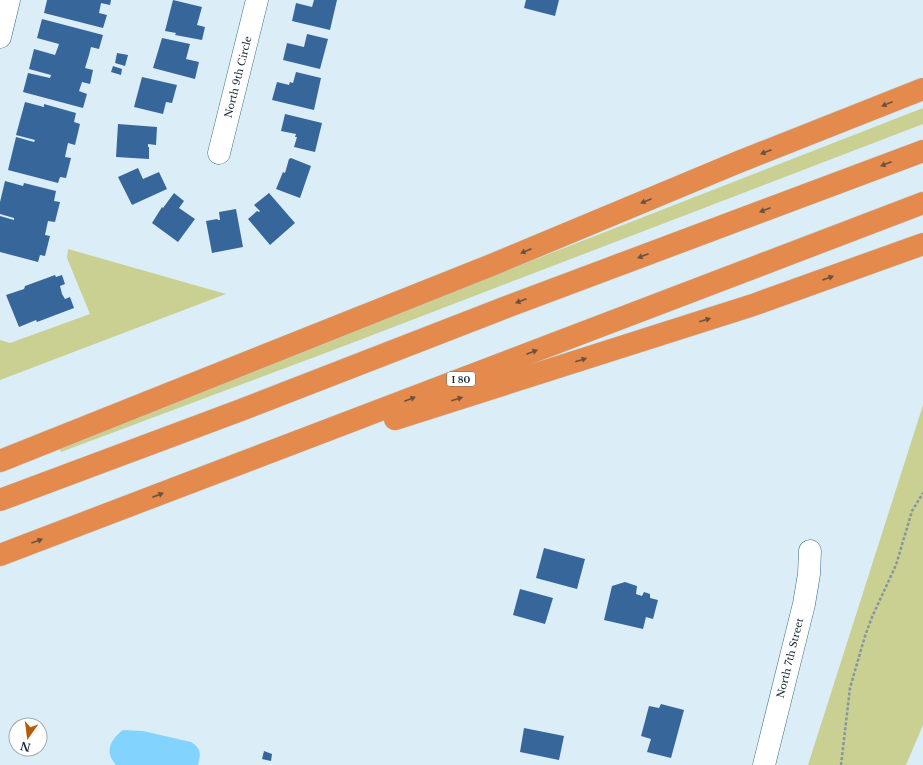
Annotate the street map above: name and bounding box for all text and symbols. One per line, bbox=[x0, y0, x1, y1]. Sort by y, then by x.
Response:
street label: North 9th Circle bbox=[222, 34, 255, 119]
one-way arrow bbox=[880, 102, 892, 108]
one-way arrow bbox=[759, 149, 771, 155]
one-way arrow bbox=[880, 162, 892, 168]
one-way arrow bbox=[640, 198, 651, 204]
one-way arrow bbox=[758, 207, 770, 213]
one-way arrow bbox=[520, 248, 531, 254]
one-way arrow bbox=[637, 253, 649, 259]
one-way arrow bbox=[822, 275, 834, 281]
one-way arrow bbox=[515, 299, 527, 305]
one-way arrow bbox=[699, 317, 711, 323]
one-way arrow bbox=[526, 349, 538, 355]
one-way arrow bbox=[576, 357, 588, 363]
road number: I 80 bbox=[447, 372, 475, 386]
one-way arrow bbox=[405, 395, 417, 401]
one-way arrow bbox=[452, 396, 464, 402]
one-way arrow bbox=[152, 491, 164, 497]
one-way arrow bbox=[31, 538, 43, 544]
street label: North 7th Street bbox=[774, 616, 806, 699]
north arrow bbox=[8, 717, 48, 757]
text: N bbox=[18, 739, 32, 755]

